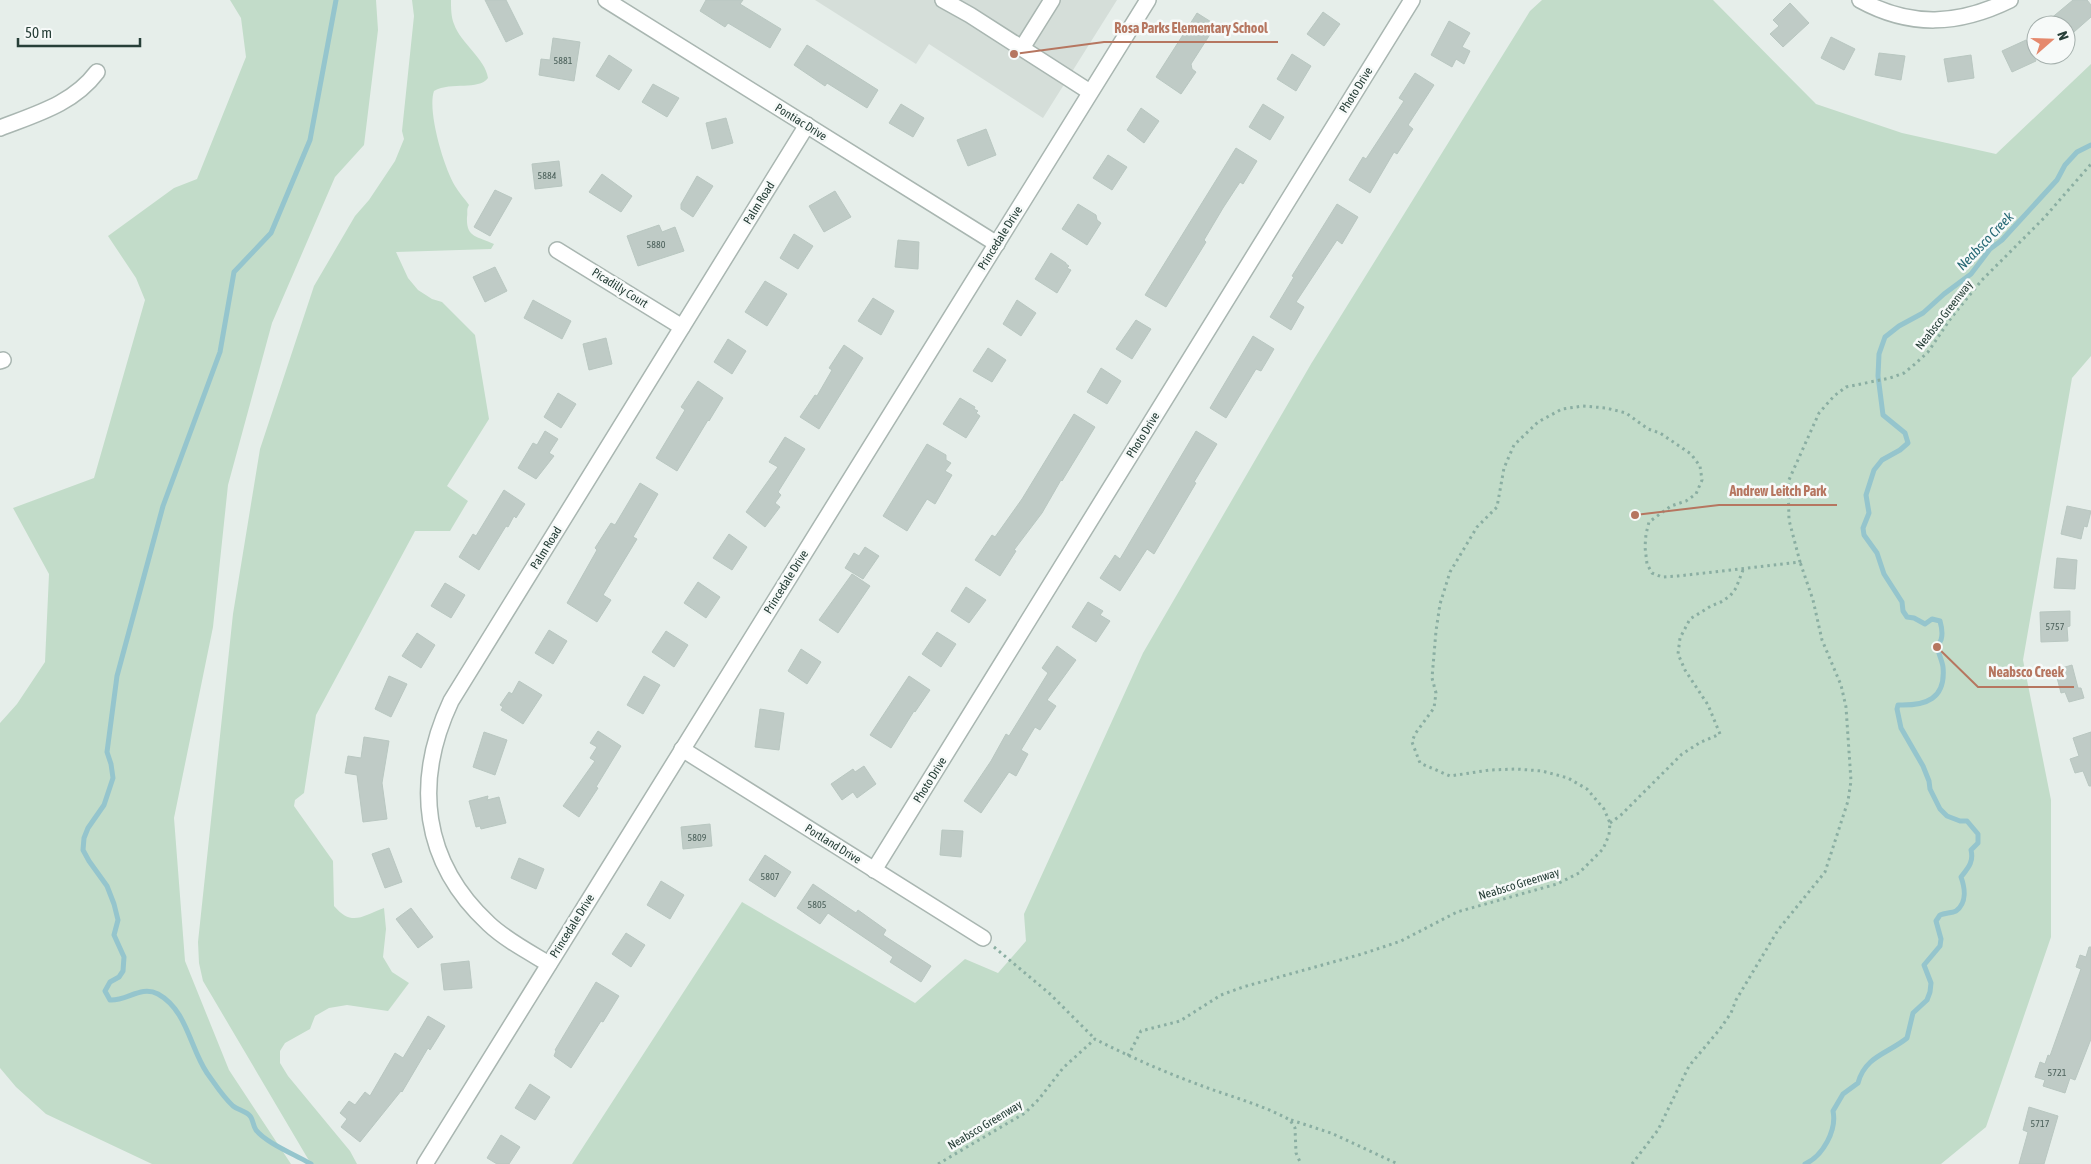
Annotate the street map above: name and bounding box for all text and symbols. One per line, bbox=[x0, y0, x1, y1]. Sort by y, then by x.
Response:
callout: Rosa Parks Elementary School bbox=[1104, 13, 1278, 42]
scale bar bbox=[18, 15, 140, 47]
north arrow bbox=[2026, 15, 2076, 65]
text: Rosa Parks Elementary School bbox=[1114, 20, 1268, 36]
text: 50 m bbox=[25, 24, 52, 41]
text: N bbox=[2054, 29, 2072, 42]
house number: 5881 bbox=[554, 55, 573, 66]
street label: Photo Drive bbox=[1336, 65, 1376, 115]
street label: Pontiac Drive bbox=[773, 101, 829, 143]
house number: 5884 bbox=[538, 170, 557, 181]
street label: Palm Road bbox=[740, 179, 778, 227]
street label: Princedale Drive bbox=[975, 204, 1025, 272]
water label: Neabsco Creek bbox=[1953, 208, 2017, 273]
house number: 5880 bbox=[647, 239, 666, 250]
street label: Picadilly Court bbox=[589, 265, 651, 311]
street label: Neabsco Greenway bbox=[1913, 278, 1975, 352]
street label: Photo Drive bbox=[1123, 410, 1163, 460]
callout: Andrew Leitch Park bbox=[1719, 476, 1837, 505]
text: Andrew Leitch Park bbox=[1728, 483, 1827, 499]
street label: Palm Road bbox=[527, 524, 565, 572]
street label: Princedale Drive bbox=[761, 548, 811, 616]
house number: 5757 bbox=[2046, 621, 2065, 632]
callout: Neabsco Creek bbox=[1978, 658, 2074, 687]
text: Neabsco Creek bbox=[1988, 664, 2065, 680]
street label: Photo Drive bbox=[910, 755, 950, 805]
street label: Portland Drive bbox=[802, 821, 864, 867]
house number: 5809 bbox=[688, 832, 707, 843]
street label: Neabsco Greenway bbox=[1477, 865, 1561, 903]
house number: 5807 bbox=[761, 871, 780, 882]
street label: Princedale Drive bbox=[547, 892, 597, 960]
house number: 5805 bbox=[808, 899, 827, 910]
house number: 5721 bbox=[2048, 1067, 2067, 1078]
street label: Neabsco Greenway bbox=[945, 1097, 1025, 1153]
house number: 5717 bbox=[2031, 1118, 2050, 1129]

